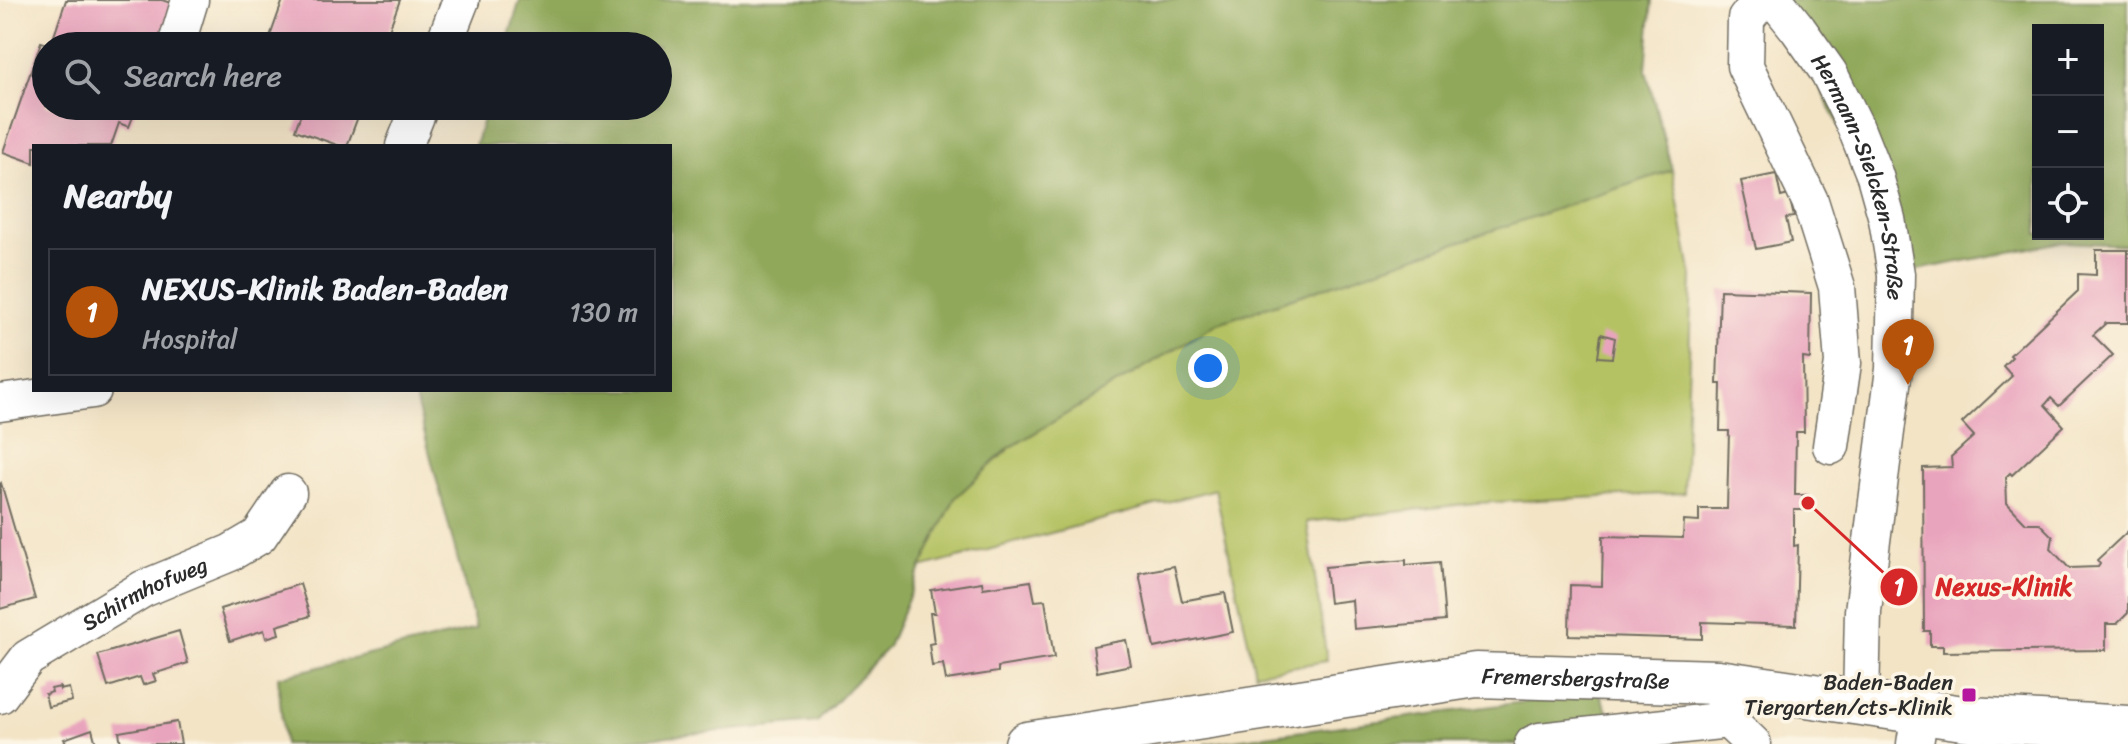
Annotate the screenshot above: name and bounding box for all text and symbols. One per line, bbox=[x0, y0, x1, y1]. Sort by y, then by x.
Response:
map controls bbox=[2032, 24, 2104, 240]
button: + bbox=[2032, 24, 2104, 96]
search box bbox=[32, 32, 672, 120]
street label: Hermann-Sielcken-Straße bbox=[1800, 45, 1915, 301]
text: Search here bbox=[124, 49, 282, 103]
icon: search bbox=[60, 54, 104, 98]
button: − bbox=[2032, 96, 2104, 168]
text: Nearby bbox=[64, 166, 172, 226]
button: locate bbox=[2032, 168, 2104, 240]
text: NEXUS-Klinik Baden-Baden bbox=[142, 262, 508, 316]
text: 1 bbox=[86, 289, 98, 335]
text: 130 m bbox=[569, 289, 638, 335]
text: Hospital bbox=[142, 316, 237, 362]
pin: 1 bbox=[1882, 319, 1934, 385]
your location bbox=[1188, 348, 1228, 388]
street label: Schirmhofweg bbox=[74, 545, 214, 642]
callout: Nexus-Klinik bbox=[1879, 563, 2088, 611]
text: 1 bbox=[1894, 566, 1904, 608]
text: Nexus-Klinik bbox=[1935, 566, 2073, 608]
street label: Fremersbergstraße bbox=[1481, 656, 1670, 701]
place label: Baden-Baden Tiergarten/cts-Klinik bbox=[1744, 663, 1953, 727]
marker: Baden-Baden Tiergarten/cts-Klinik bbox=[1960, 686, 1978, 704]

